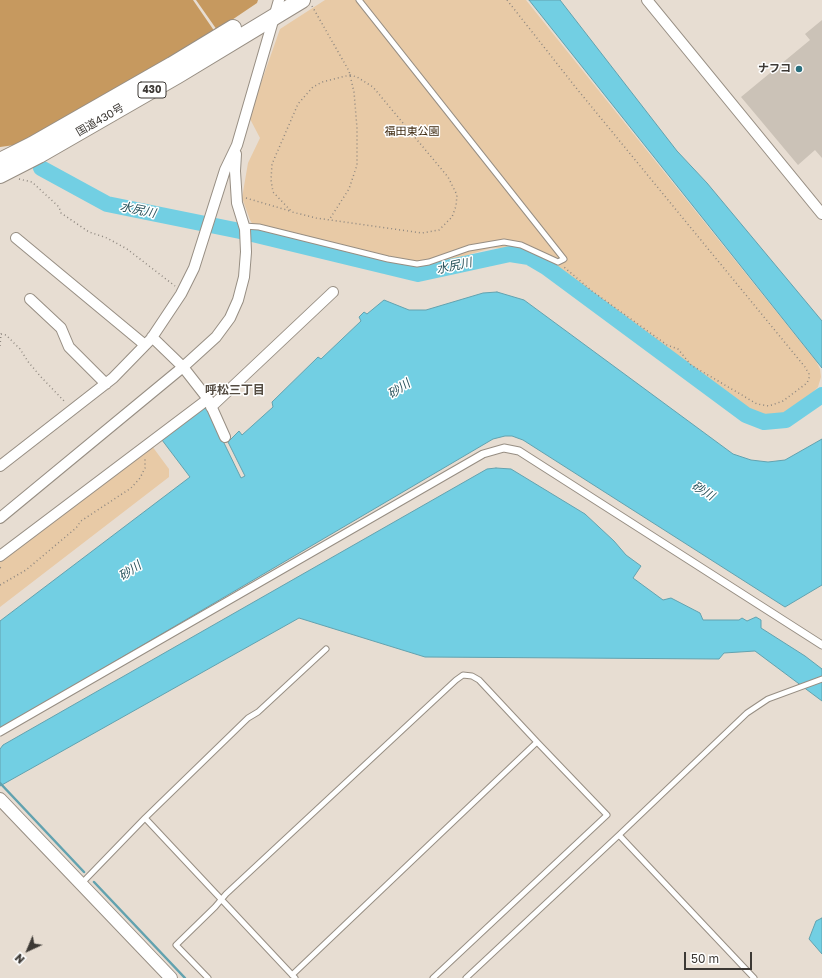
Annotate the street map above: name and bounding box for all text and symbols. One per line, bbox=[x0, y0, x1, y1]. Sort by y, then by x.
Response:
place label: ナフコ bbox=[758, 62, 791, 76]
marker: ナフコ bbox=[794, 64, 804, 74]
road number: 430 bbox=[138, 82, 166, 98]
street label: 国道430号 bbox=[74, 101, 126, 139]
park label: 福田東公園 bbox=[385, 125, 439, 139]
water label: 水尻川 bbox=[119, 199, 157, 221]
water label: 水尻川 bbox=[435, 255, 473, 277]
water label: 砂川 bbox=[385, 376, 413, 402]
district label: 呼松三丁目 bbox=[205, 383, 265, 397]
water label: 砂川 bbox=[689, 479, 717, 503]
water label: 砂川 bbox=[116, 558, 144, 584]
north arrow bbox=[8, 930, 48, 970]
scale bar bbox=[686, 944, 754, 970]
text: N bbox=[12, 951, 27, 967]
text: 50 m bbox=[691, 951, 719, 966]

